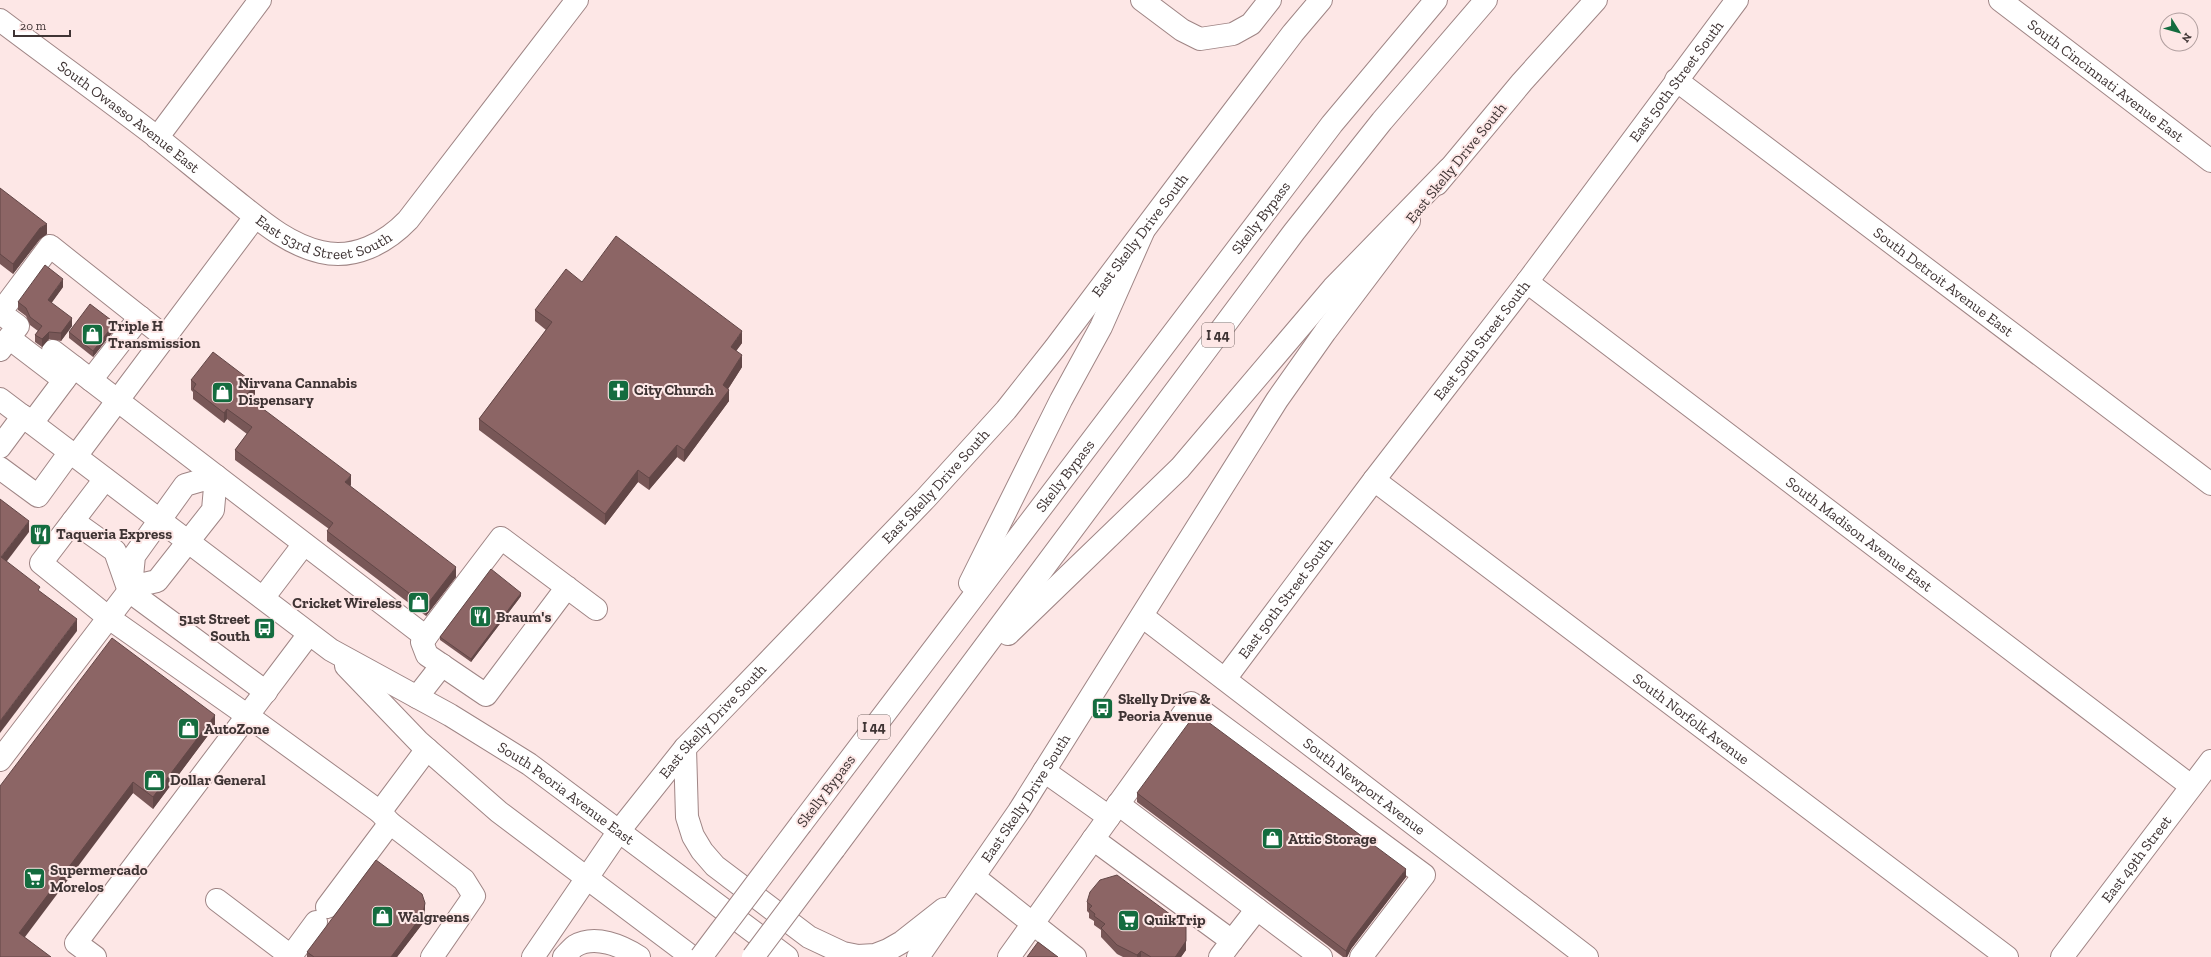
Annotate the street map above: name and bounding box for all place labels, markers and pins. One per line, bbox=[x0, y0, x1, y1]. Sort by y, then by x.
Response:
place label: Triple H Transmission bbox=[108, 317, 200, 352]
shop icon: Triple H Transmission bbox=[80, 322, 106, 348]
place label: Nirvana Cannabis Dispensary bbox=[238, 374, 357, 409]
church icon: City Church bbox=[606, 377, 632, 403]
shop icon: Nirvana Cannabis Dispensary bbox=[210, 379, 236, 405]
place label: City Church bbox=[634, 381, 714, 399]
restaurant icon: Taqueria Express bbox=[28, 521, 54, 547]
place label: Taqueria Express bbox=[56, 525, 172, 543]
shop icon: Cricket Wireless bbox=[405, 590, 431, 616]
place label: Cricket Wireless bbox=[292, 594, 402, 612]
restaurant icon: Braum's bbox=[467, 604, 493, 630]
place label: Braum's bbox=[496, 608, 551, 626]
place label: 51st Street South bbox=[179, 610, 251, 645]
bus stop icon: 51st Street South bbox=[252, 615, 278, 641]
place label: Skelly Drive & Peoria Avenue bbox=[1118, 690, 1212, 725]
bus stop icon: Skelly Drive & Peoria Avenue bbox=[1090, 695, 1116, 721]
shop icon: AutoZone bbox=[175, 716, 201, 742]
place label: AutoZone bbox=[204, 720, 269, 738]
shop icon: Dollar General bbox=[141, 767, 167, 793]
place label: Dollar General bbox=[170, 771, 266, 789]
shop icon: Attic Storage bbox=[1260, 826, 1286, 852]
place label: Attic Storage bbox=[1288, 830, 1377, 848]
place label: Supermercado Morelos bbox=[50, 861, 148, 896]
supermarket icon: Supermercado Morelos bbox=[21, 866, 47, 892]
shop icon: Walgreens bbox=[369, 904, 395, 930]
supermarket icon: QuikTrip bbox=[1116, 907, 1142, 933]
place label: Walgreens bbox=[398, 908, 469, 926]
place label: QuikTrip bbox=[1144, 911, 1206, 929]

